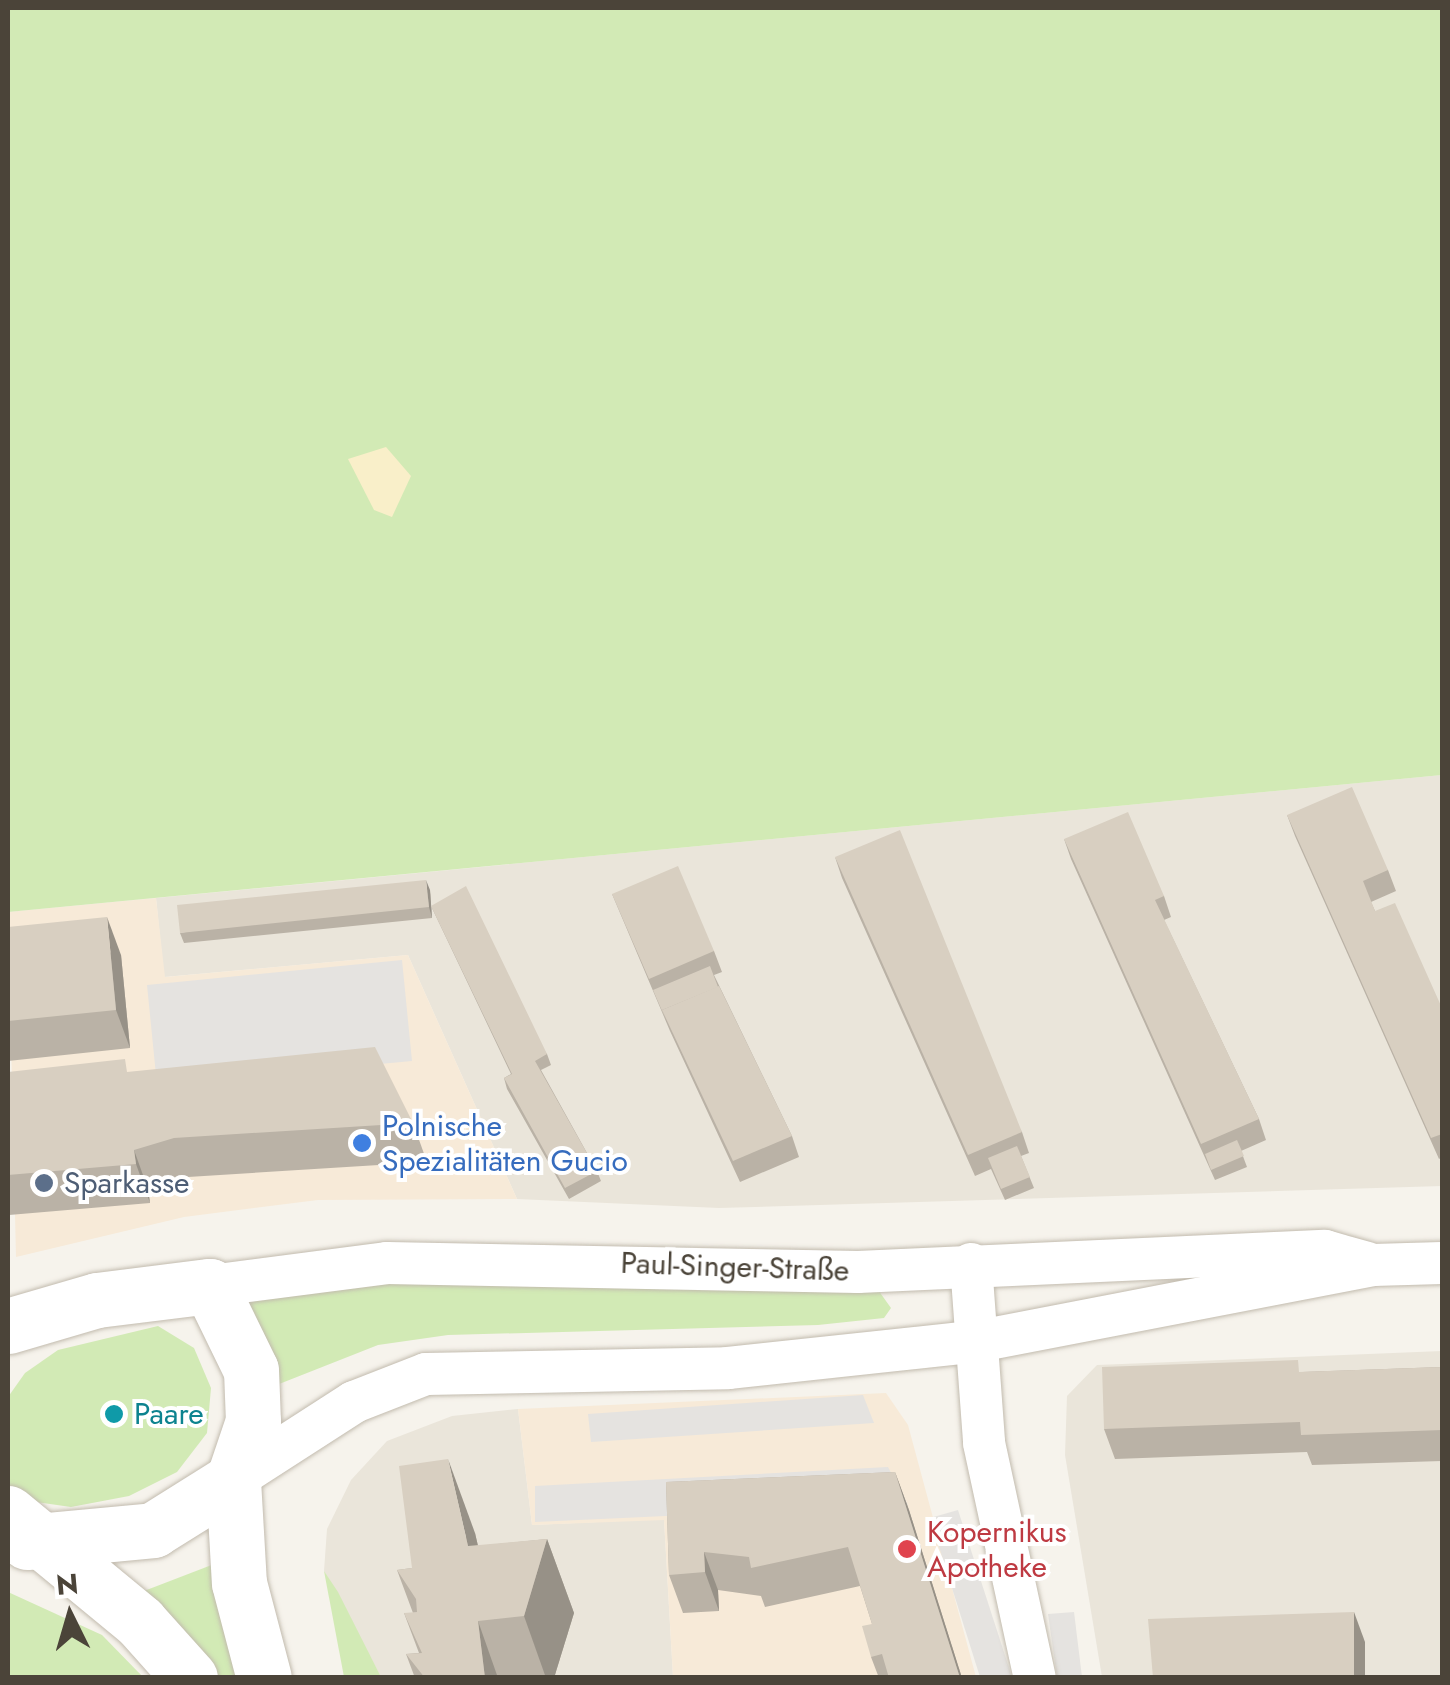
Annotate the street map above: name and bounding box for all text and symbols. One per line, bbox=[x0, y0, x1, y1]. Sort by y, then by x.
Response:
place label: Polnische Spezialitäten Gucio bbox=[382, 1108, 628, 1178]
marker: Polnische Spezialitäten Gucio bbox=[351, 1132, 373, 1154]
place label: Sparkasse bbox=[64, 1165, 190, 1201]
marker: Sparkasse bbox=[33, 1172, 55, 1194]
street label: Paul-Singer-Straße bbox=[620, 1245, 850, 1289]
place label: Paare bbox=[134, 1396, 204, 1432]
marker: Paare bbox=[103, 1403, 125, 1425]
place label: Kopernikus Apotheke bbox=[927, 1514, 1067, 1584]
marker: Kopernikus Apotheke bbox=[896, 1538, 918, 1560]
text: N bbox=[54, 1563, 80, 1606]
north arrow bbox=[20, 1565, 120, 1665]

